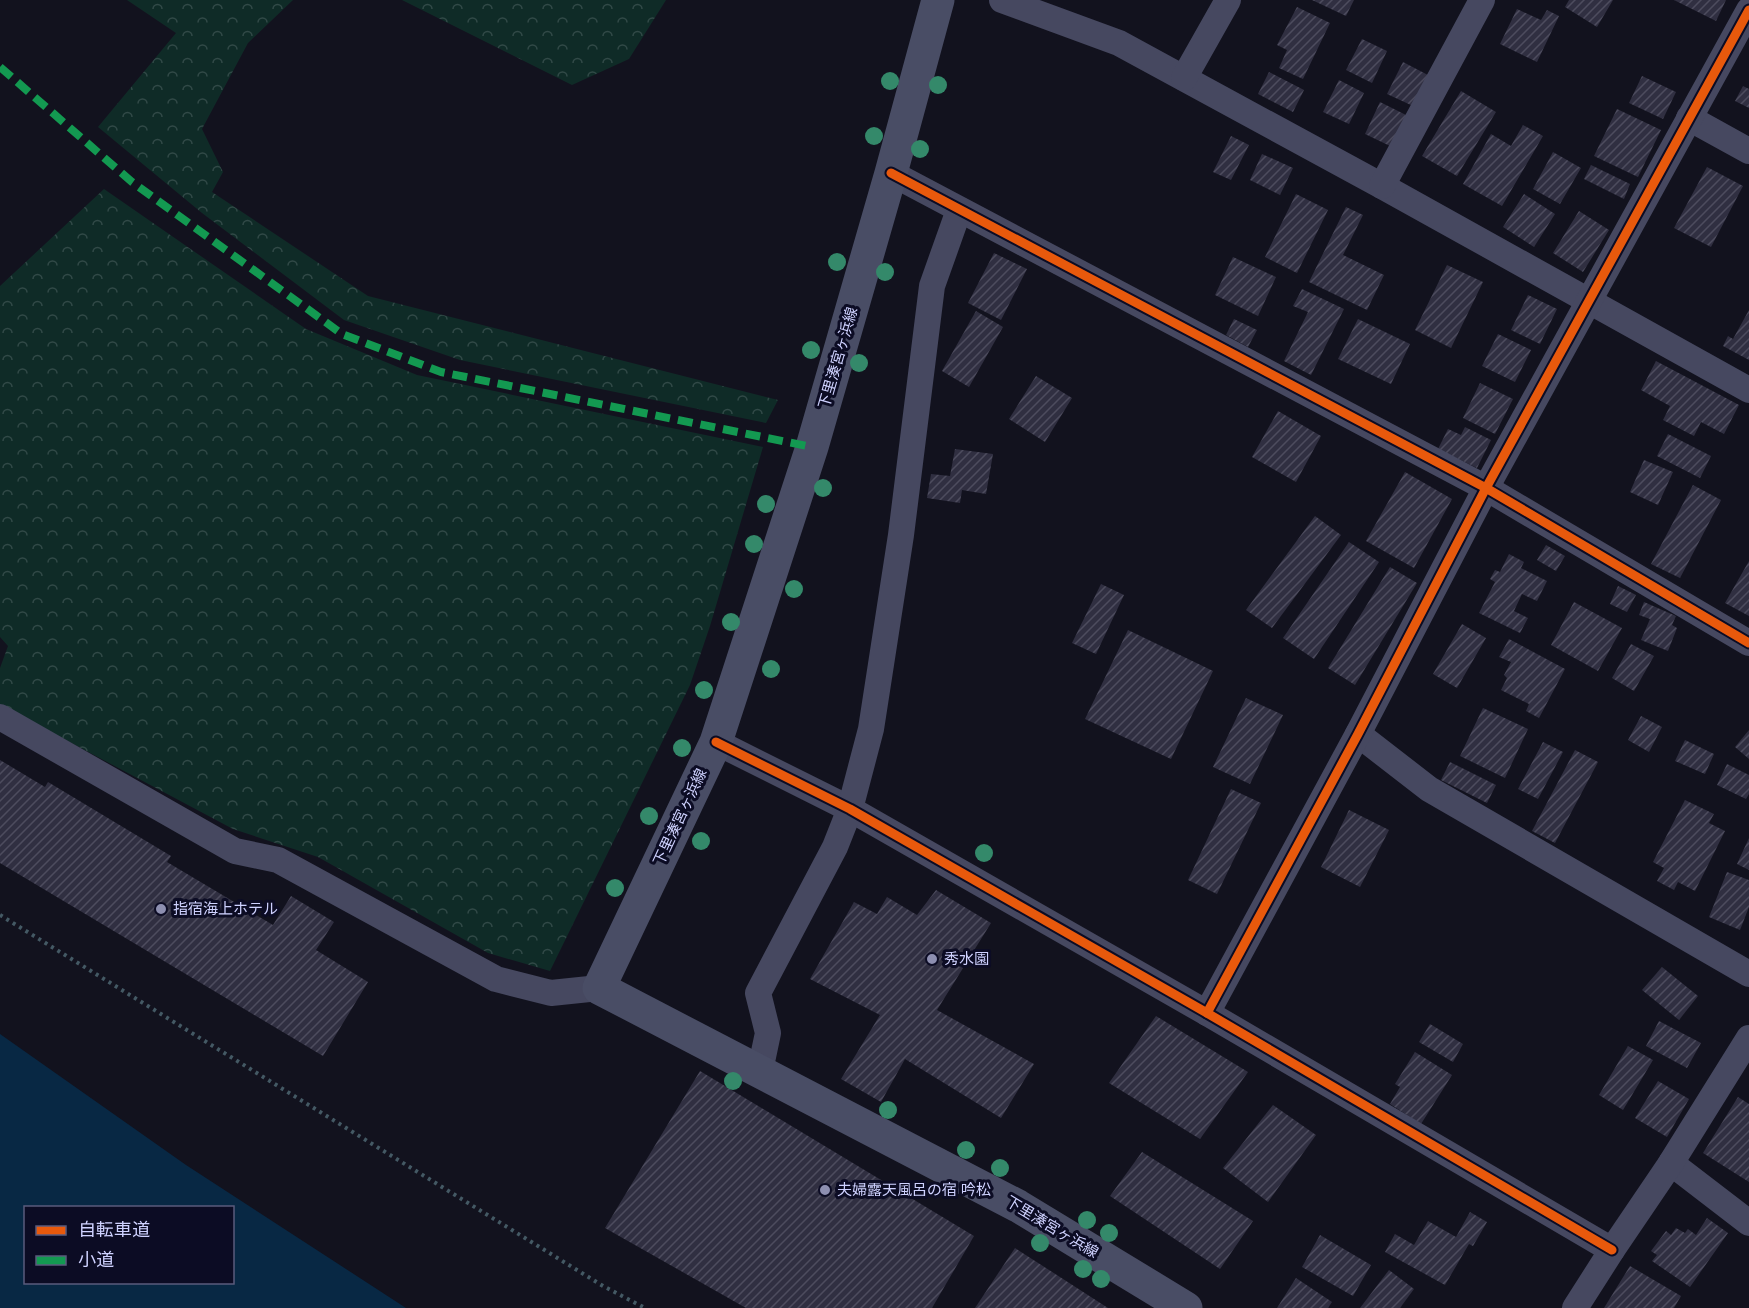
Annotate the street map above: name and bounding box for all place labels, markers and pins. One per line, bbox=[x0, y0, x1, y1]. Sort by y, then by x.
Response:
place label: 指宿海上ホテル bbox=[173, 899, 278, 918]
marker: 指宿海上ホテル bbox=[154, 902, 168, 916]
place label: 秀水園 bbox=[944, 949, 989, 968]
marker: 秀水園 bbox=[925, 952, 939, 966]
place label: 夫婦露天風呂の宿 吟松 bbox=[837, 1180, 991, 1199]
marker: 夫婦露天風呂の宿 吟松 bbox=[818, 1183, 832, 1197]

